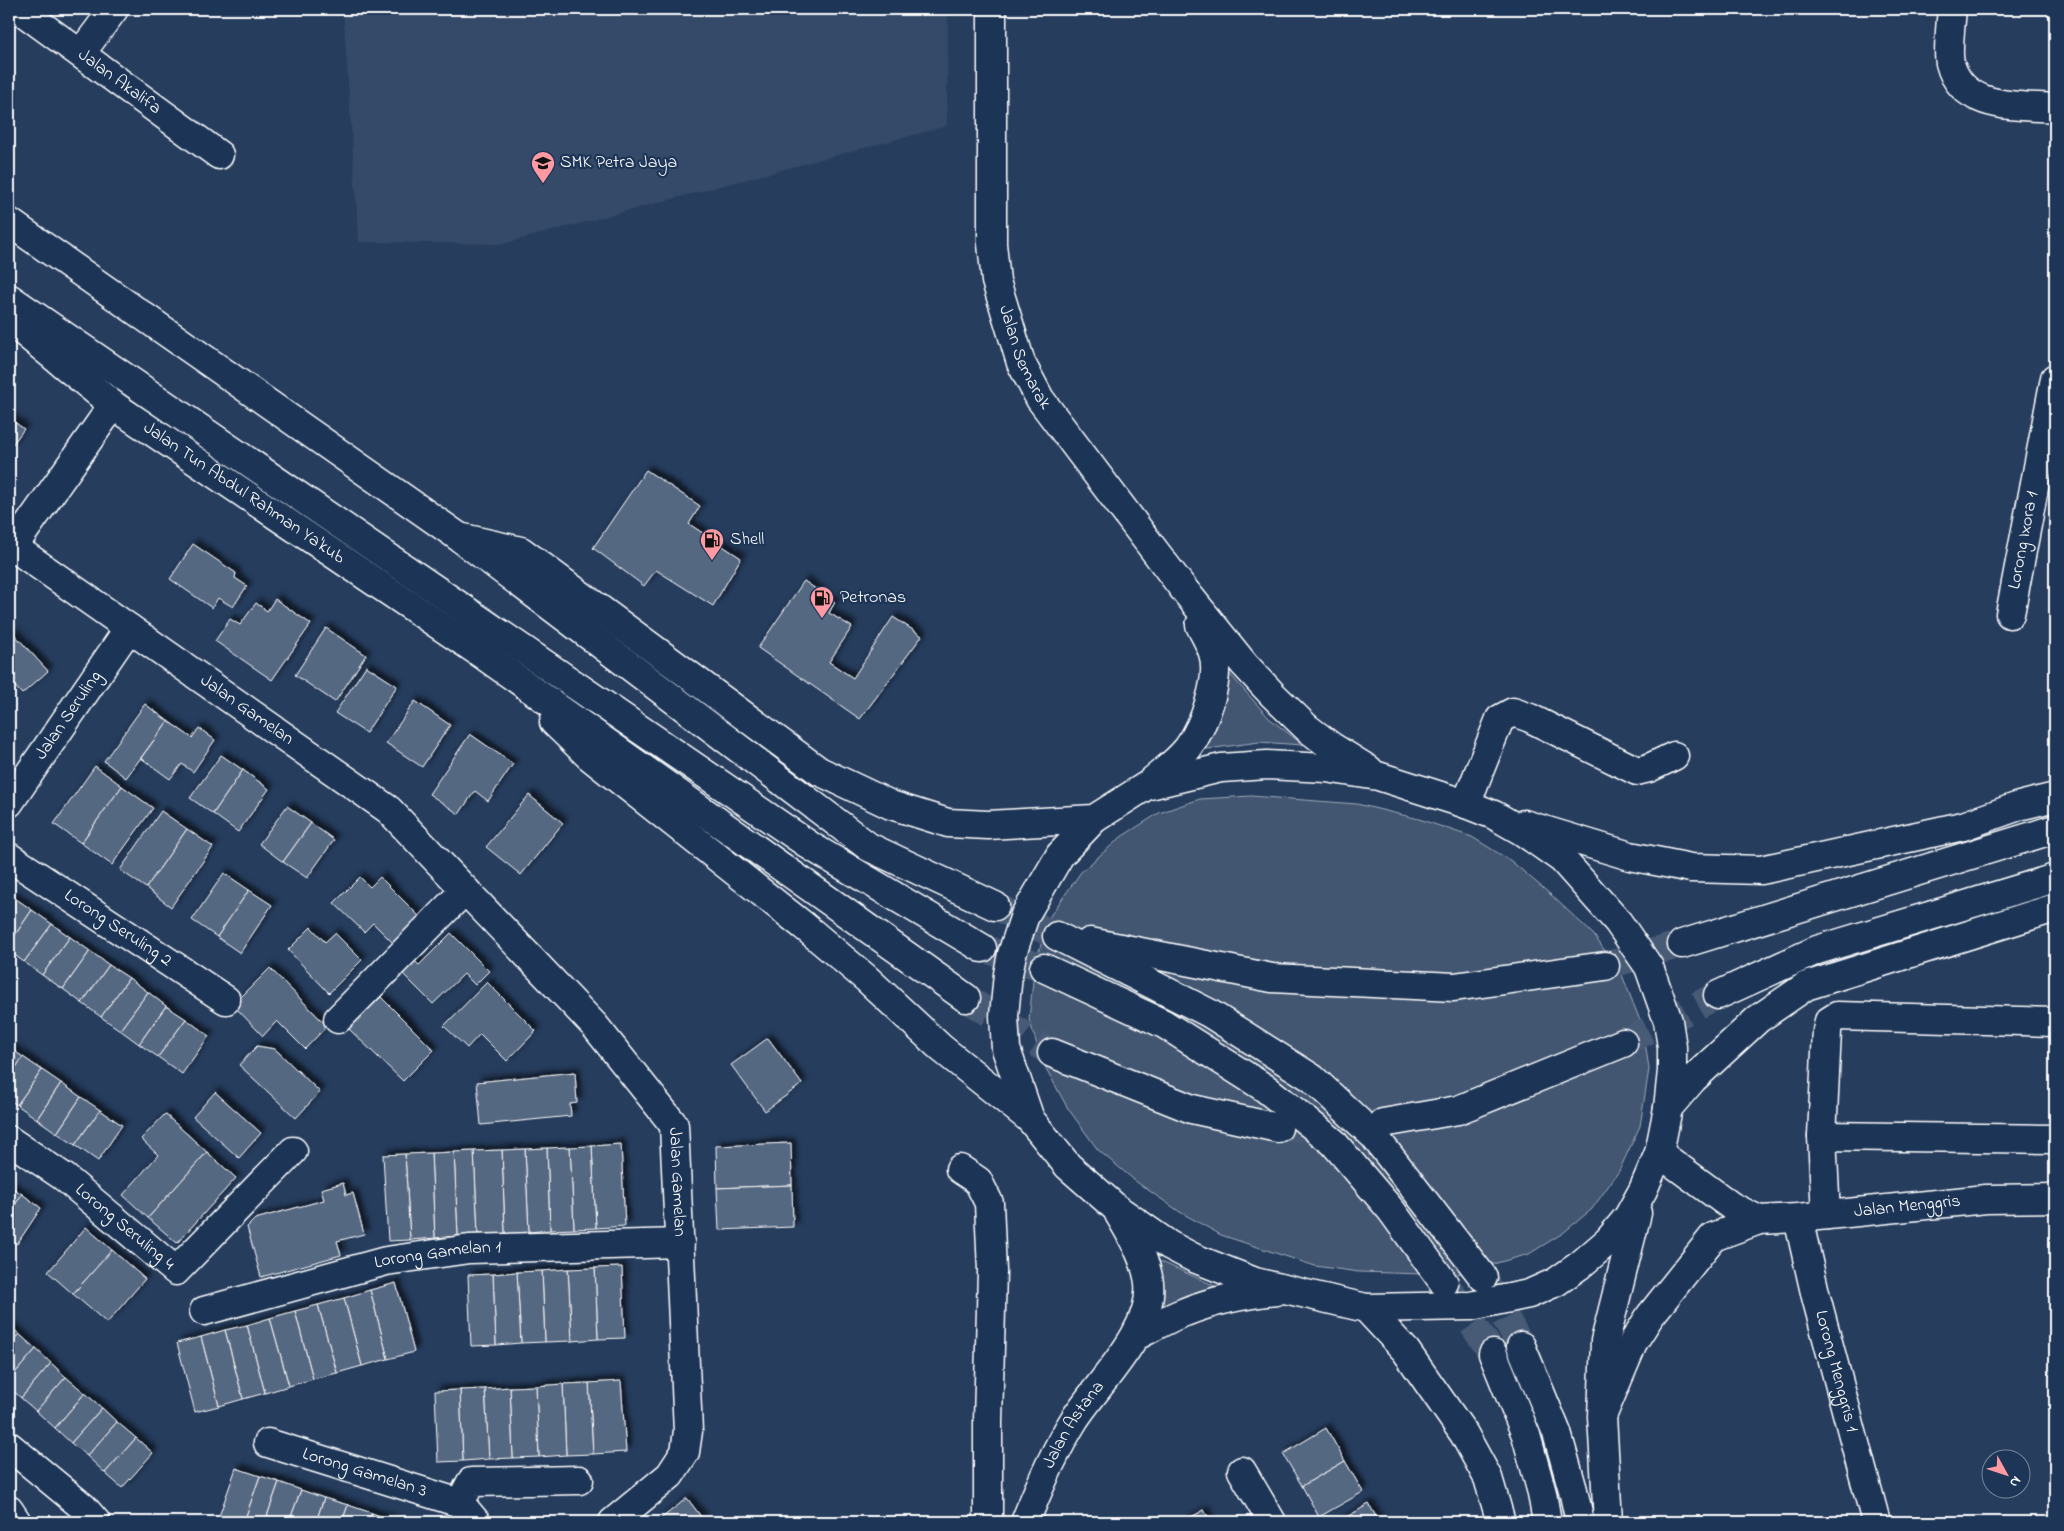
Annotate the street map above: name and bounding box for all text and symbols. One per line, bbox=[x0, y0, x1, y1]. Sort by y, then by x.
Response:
street label: Jalan Akalifa bbox=[72, 43, 166, 121]
school or university icon: SMK Petra Jaya bbox=[530, 150, 556, 184]
place label: SMK Petra Jaya bbox=[560, 150, 677, 176]
street label: Jalan Semarak bbox=[991, 302, 1057, 416]
street label: Jalan Tun Abdul Rahman Ya'kub bbox=[137, 416, 350, 571]
street label: Lorong Ixora 1 bbox=[2002, 489, 2046, 591]
fuel station icon: Shell bbox=[699, 527, 725, 561]
place label: Shell bbox=[730, 527, 764, 553]
fuel station icon: Petronas bbox=[809, 585, 835, 619]
place label: Petronas bbox=[840, 585, 906, 611]
street label: Jalan Seruling bbox=[29, 666, 110, 766]
street label: Jalan Gamelan bbox=[194, 668, 299, 752]
street label: Lorong Seruling 2 bbox=[58, 883, 177, 974]
street label: Jalan Gamelan bbox=[661, 1127, 692, 1237]
street label: Lorong Seruling 4 bbox=[69, 1178, 180, 1278]
street label: Jalan Menggris bbox=[1853, 1189, 1962, 1225]
street label: Lorong Gamelan 1 bbox=[371, 1235, 502, 1277]
street label: Lorong Menggris 1 bbox=[1807, 1308, 1865, 1435]
street label: Jalan Astana bbox=[1037, 1376, 1111, 1473]
street label: Lorong Gamelan 3 bbox=[299, 1441, 430, 1505]
north arrow bbox=[1982, 1448, 2032, 1498]
text: N bbox=[2004, 1471, 2026, 1492]

